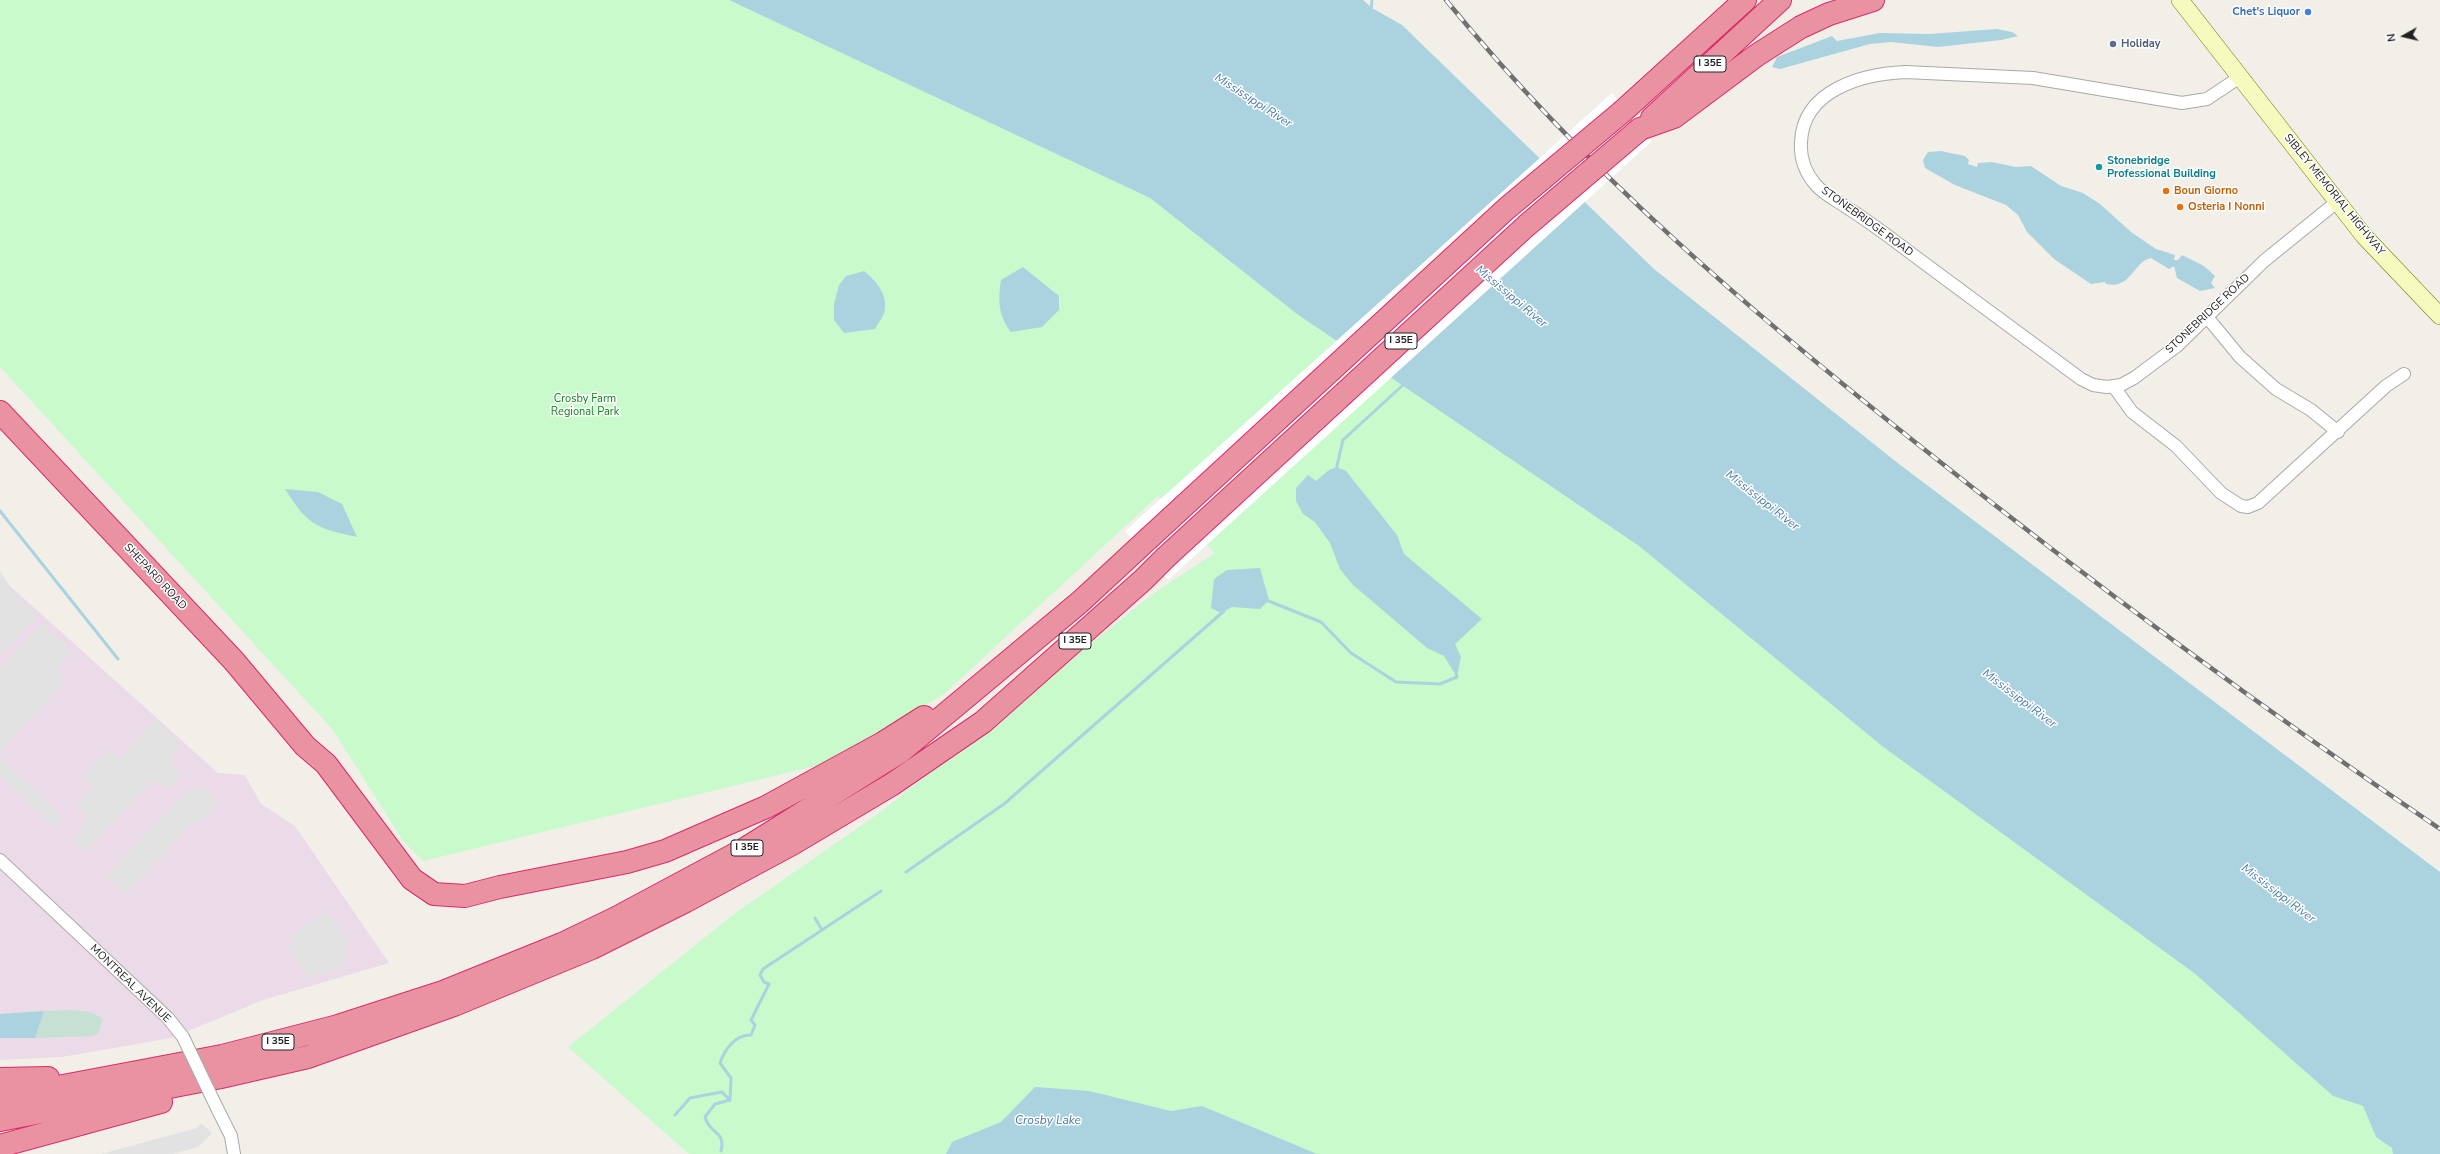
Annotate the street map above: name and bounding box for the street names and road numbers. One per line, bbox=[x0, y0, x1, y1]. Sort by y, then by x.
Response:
road number: I 35E bbox=[1694, 56, 1726, 72]
street label: SIBLEY MEMORIAL HIGHWAY bbox=[2281, 132, 2387, 258]
street label: STONEBRIDGE ROAD bbox=[1818, 184, 1916, 260]
street label: STONEBRIDGE ROAD bbox=[2163, 271, 2253, 357]
road number: I 35E bbox=[1385, 333, 1417, 349]
street label: SHEPARD ROAD bbox=[121, 541, 189, 613]
road number: I 35E bbox=[1059, 633, 1091, 649]
road number: I 35E bbox=[731, 840, 763, 856]
street label: MONTREAL AVENUE bbox=[87, 942, 173, 1026]
road number: I 35E bbox=[262, 1034, 294, 1050]

